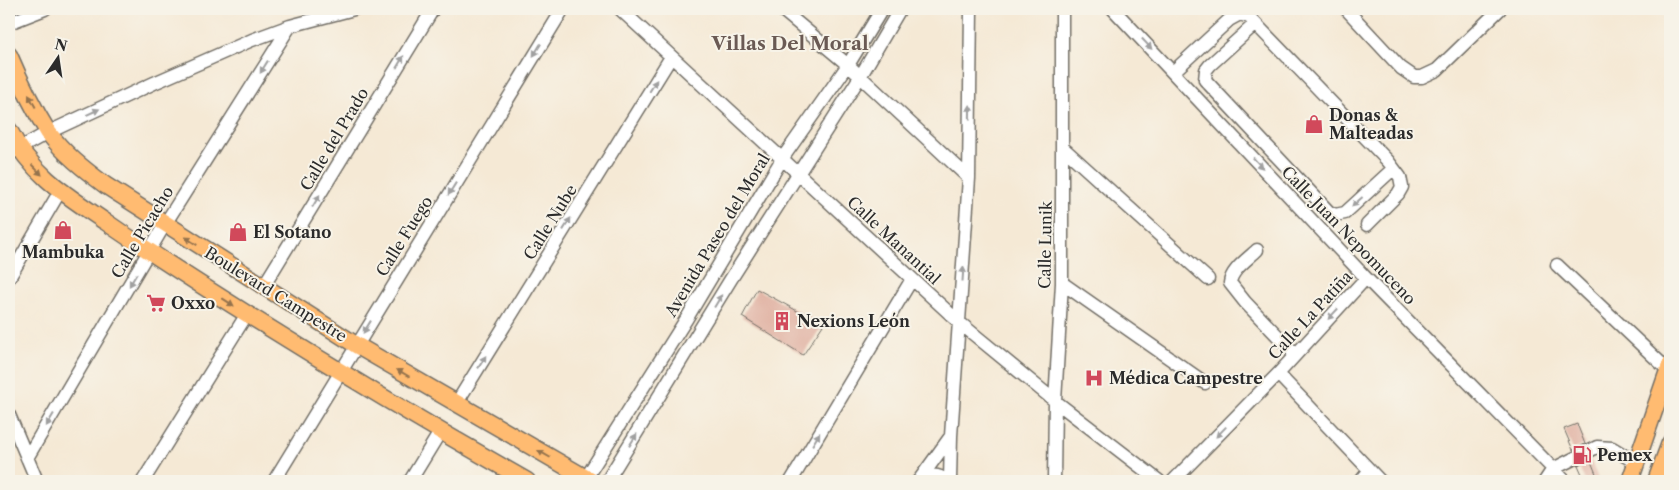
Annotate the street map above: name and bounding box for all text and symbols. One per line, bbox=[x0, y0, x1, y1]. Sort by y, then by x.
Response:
north arrow bbox=[32, 32, 82, 82]
district label: Villas Del Moral bbox=[710, 32, 869, 55]
text: N bbox=[53, 35, 69, 55]
one-way arrow bbox=[1141, 38, 1153, 50]
one-way arrow bbox=[533, 44, 542, 57]
one-way arrow bbox=[396, 56, 405, 69]
one-way arrow bbox=[260, 61, 269, 74]
one-way arrow bbox=[648, 79, 657, 92]
street label: Calle del Prado bbox=[295, 84, 373, 194]
one-way arrow bbox=[28, 94, 36, 109]
one-way arrow bbox=[966, 104, 974, 120]
place label: Donas & Malteadas bbox=[1329, 105, 1413, 143]
one-way arrow bbox=[86, 107, 100, 115]
shop icon: Donas & Malteadas bbox=[1303, 113, 1325, 135]
street label: Avenida Paseo del Moral bbox=[660, 149, 774, 321]
one-way arrow bbox=[1252, 156, 1264, 168]
street label: Calle Juan Nepomuceno bbox=[1278, 162, 1421, 309]
one-way arrow bbox=[31, 164, 43, 176]
street label: Calle Nube bbox=[519, 181, 581, 263]
street label: Calle Picacho bbox=[107, 182, 177, 282]
one-way arrow bbox=[448, 182, 457, 195]
street label: Calle Fuego bbox=[371, 192, 437, 280]
street label: Calle Manantial bbox=[843, 192, 945, 288]
one-way arrow bbox=[311, 194, 320, 207]
one-way arrow bbox=[1352, 196, 1364, 208]
street label: Calle Lunik bbox=[1034, 200, 1056, 289]
one-way arrow bbox=[563, 217, 572, 230]
shop icon: Mambuka bbox=[52, 219, 74, 241]
shop icon: El Sotano bbox=[227, 221, 249, 243]
place label: El Sotano bbox=[253, 222, 331, 242]
one-way arrow bbox=[184, 236, 198, 245]
place label: Mambuka bbox=[22, 242, 105, 262]
street label: Boulevard Campestre bbox=[201, 242, 351, 346]
one-way arrow bbox=[959, 266, 967, 282]
street label: Calle La Patiña bbox=[1264, 266, 1357, 364]
one-way arrow bbox=[129, 272, 137, 287]
supermarket icon: Oxxo bbox=[145, 292, 167, 314]
place label: Oxxo bbox=[171, 293, 215, 313]
one-way arrow bbox=[713, 295, 722, 308]
one-way arrow bbox=[221, 297, 234, 307]
one-way arrow bbox=[1327, 307, 1339, 319]
building icon: Nexions León bbox=[771, 310, 793, 332]
place label: Nexions León bbox=[797, 311, 910, 331]
one-way arrow bbox=[363, 321, 372, 334]
one-way arrow bbox=[477, 356, 486, 369]
hospital icon: Médica Campestre bbox=[1083, 367, 1105, 389]
one-way arrow bbox=[397, 368, 410, 377]
place label: Médica Campestre bbox=[1109, 368, 1263, 388]
one-way arrow bbox=[46, 413, 55, 426]
one-way arrow bbox=[1215, 425, 1227, 437]
one-way arrow bbox=[629, 433, 638, 447]
one-way arrow bbox=[811, 433, 820, 446]
fuel station icon: Pemex bbox=[1571, 444, 1593, 466]
place label: Pemex bbox=[1597, 445, 1653, 465]
one-way arrow bbox=[538, 449, 551, 458]

